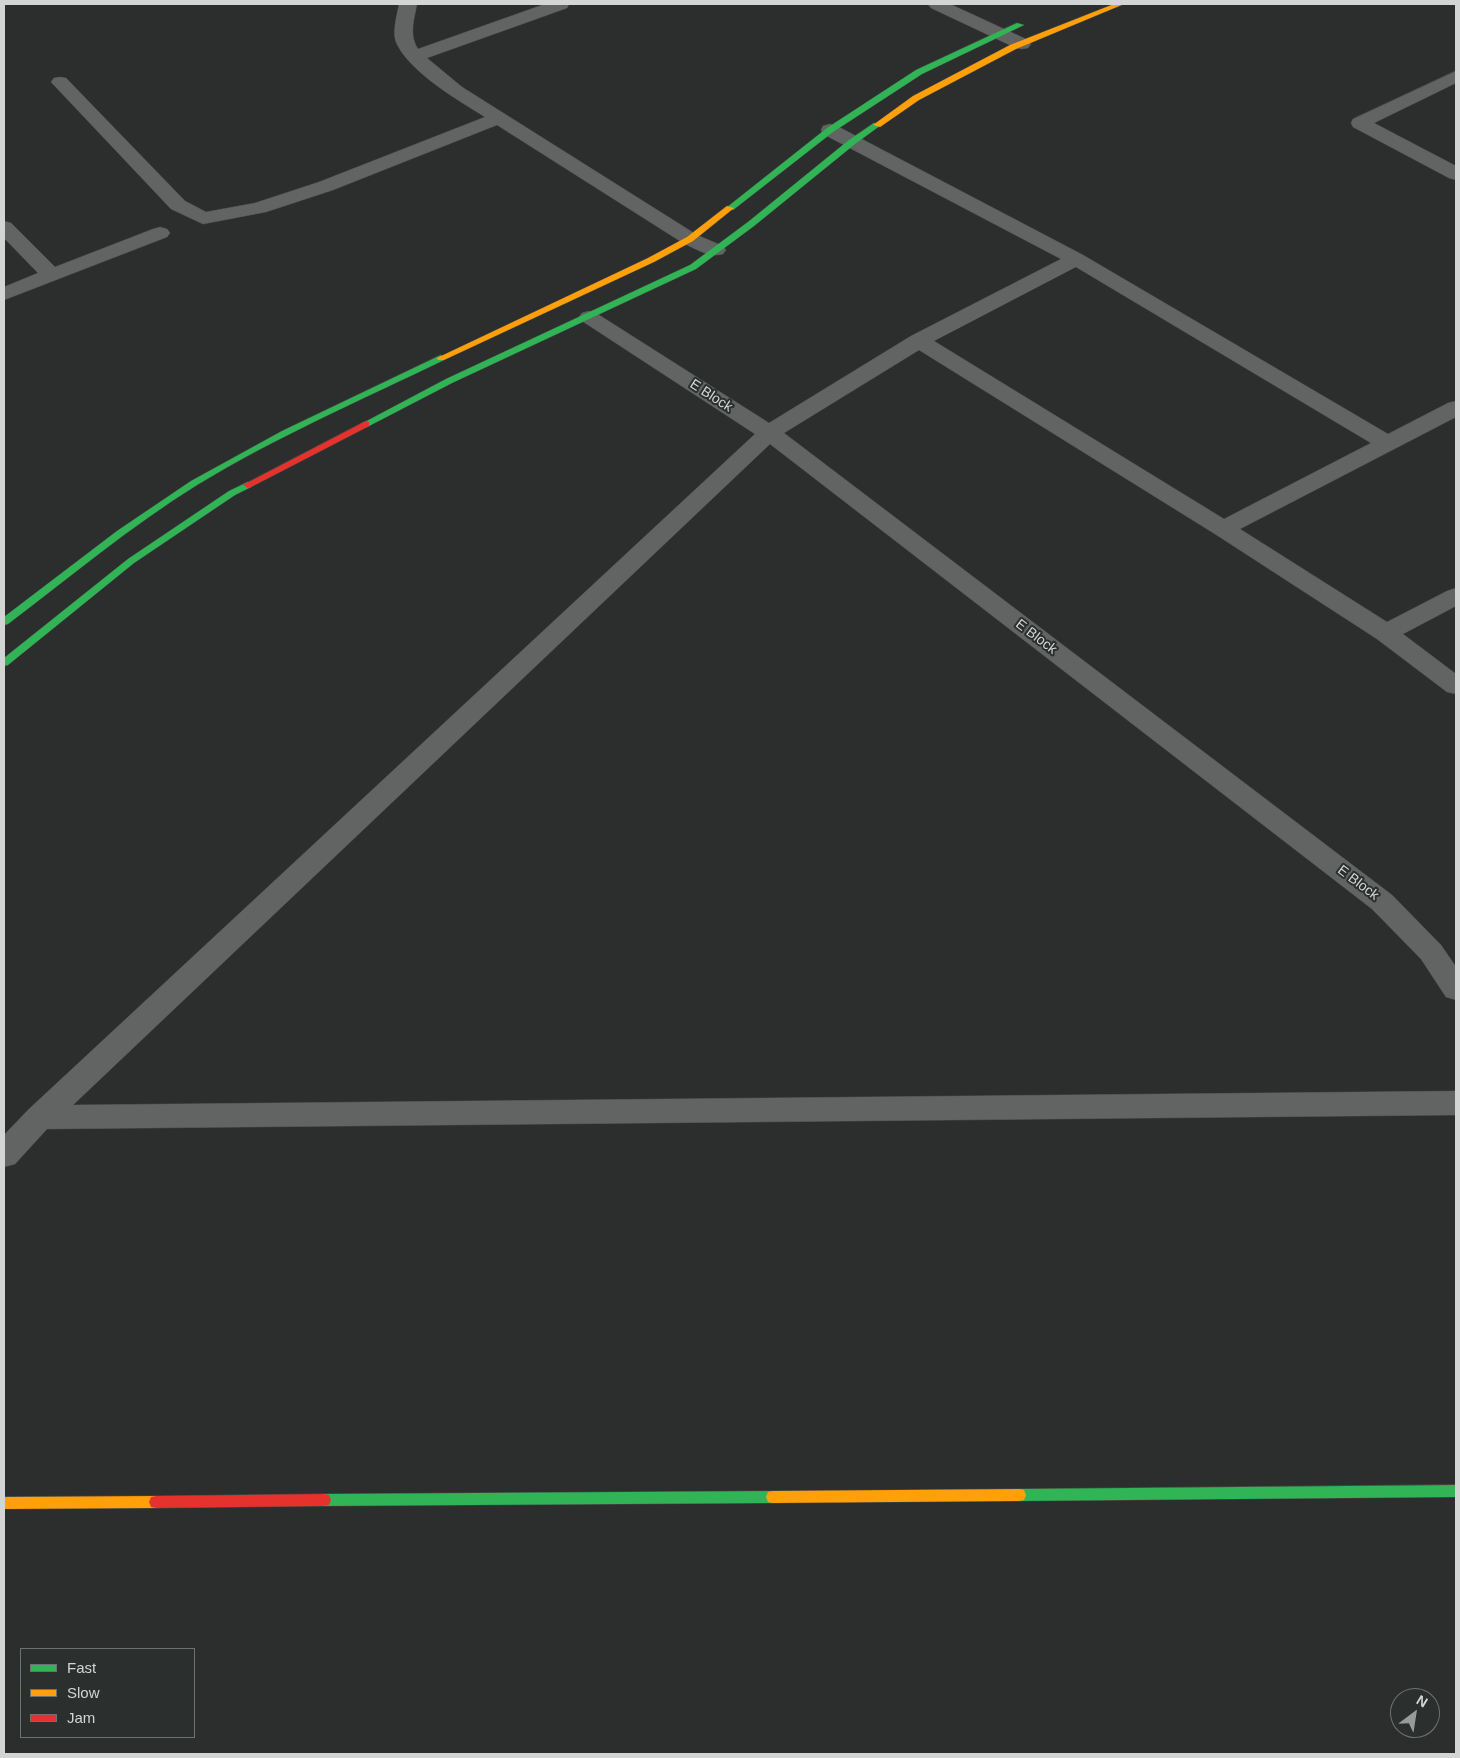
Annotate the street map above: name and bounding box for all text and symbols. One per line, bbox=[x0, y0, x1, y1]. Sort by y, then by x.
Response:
street label: E Block bbox=[687, 376, 735, 416]
street label: E Block bbox=[1012, 616, 1060, 658]
street label: E Block bbox=[1334, 862, 1382, 904]
legend bbox=[20, 1648, 195, 1738]
text: Fast bbox=[67, 1659, 96, 1676]
text: Slow bbox=[67, 1684, 100, 1701]
north arrow bbox=[1390, 1688, 1440, 1738]
text: N bbox=[1414, 1692, 1431, 1710]
text: Jam bbox=[67, 1709, 95, 1726]

